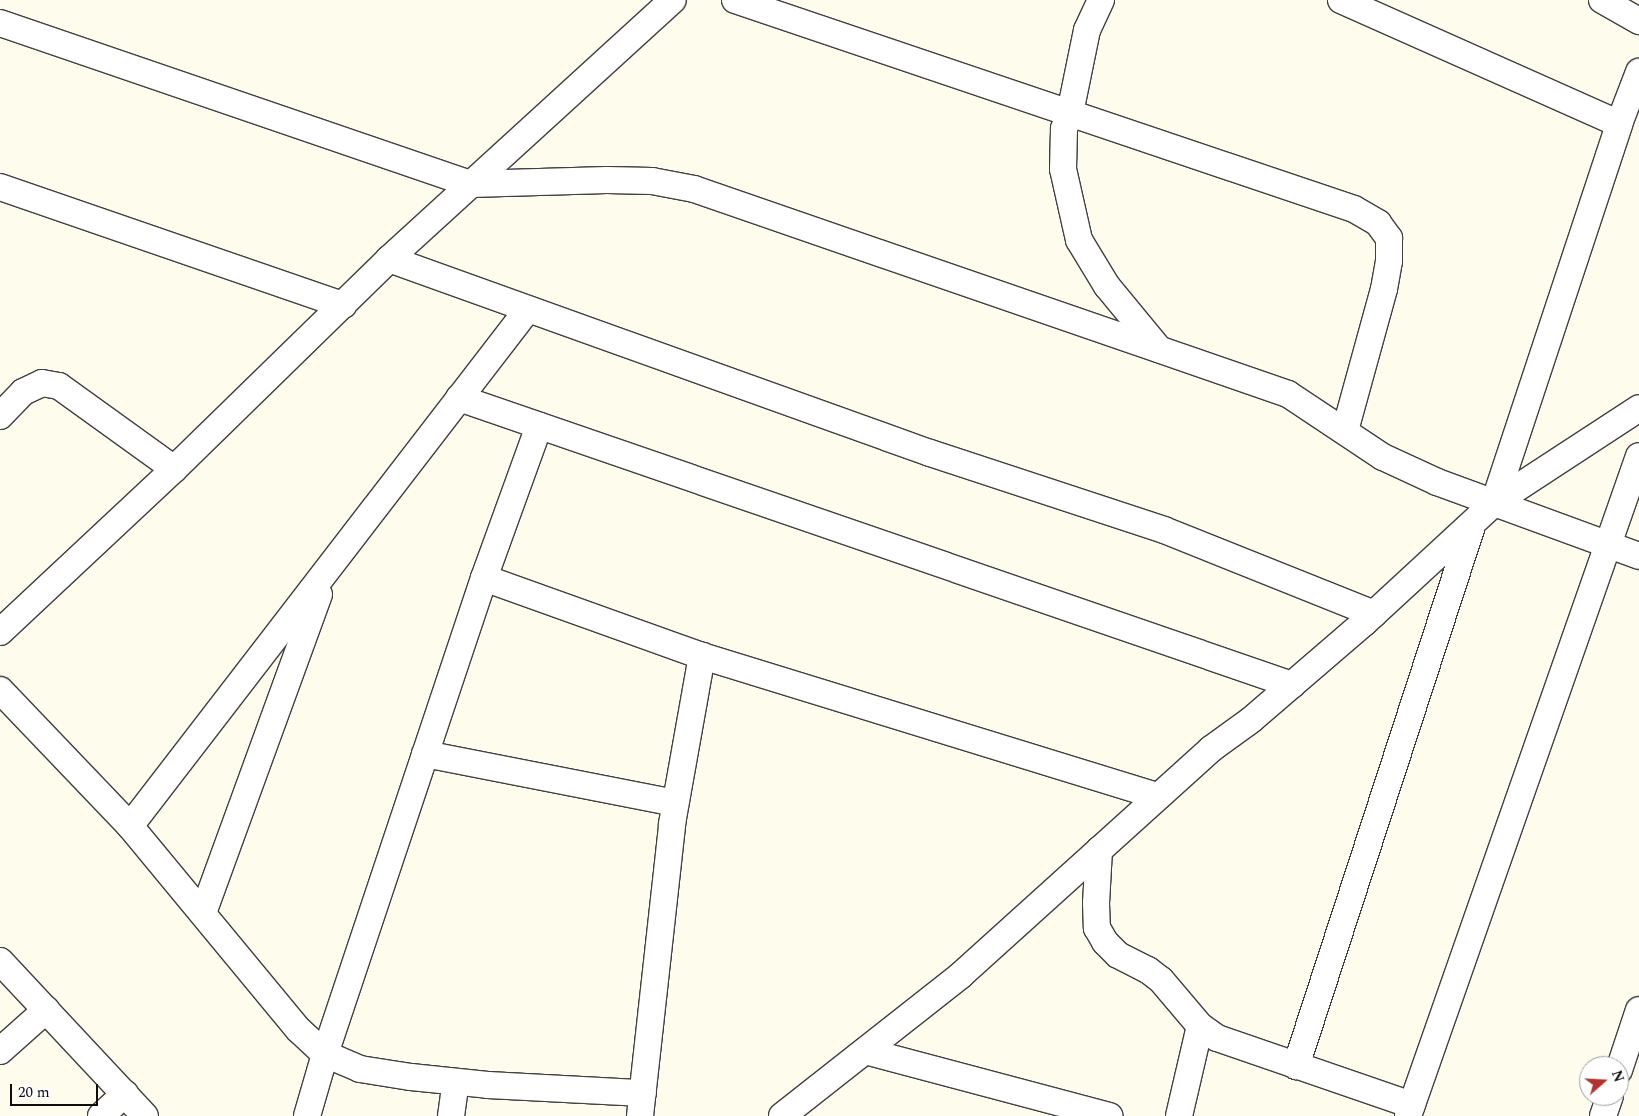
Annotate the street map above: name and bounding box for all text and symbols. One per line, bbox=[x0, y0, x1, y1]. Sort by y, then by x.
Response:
north arrow bbox=[1579, 1056, 1629, 1106]
text: N bbox=[1606, 1067, 1629, 1085]
scale bar bbox=[12, 1074, 100, 1106]
text: 20 m bbox=[18, 1081, 50, 1104]

